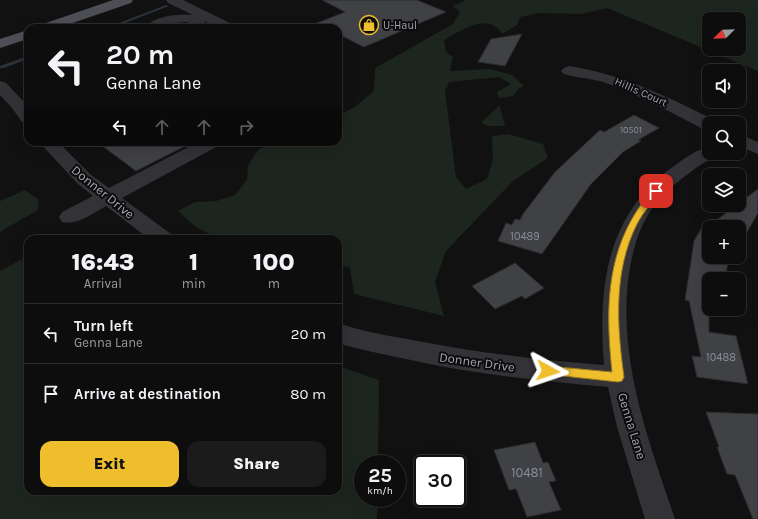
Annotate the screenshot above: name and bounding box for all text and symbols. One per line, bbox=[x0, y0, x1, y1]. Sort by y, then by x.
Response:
north arrow bbox=[702, 12, 746, 56]
map controls bbox=[702, 12, 746, 316]
shop icon: U-Haul bbox=[358, 14, 380, 36]
place label: U-Haul bbox=[383, 19, 417, 32]
text: 20 m bbox=[106, 38, 174, 71]
icon: left bbox=[40, 40, 92, 92]
button: sound bbox=[702, 64, 746, 108]
text: Genna Lane bbox=[106, 72, 201, 94]
street label: Hillis Court bbox=[613, 75, 669, 109]
icon: left bbox=[109, 116, 131, 138]
icon: ahead bbox=[151, 116, 173, 138]
icon: ahead bbox=[193, 116, 215, 138]
icon: right bbox=[235, 116, 257, 138]
button: search bbox=[702, 116, 746, 160]
house number: 10501 bbox=[620, 125, 642, 135]
street label: Donner Drive bbox=[69, 162, 138, 222]
button: layers bbox=[702, 168, 746, 212]
pin bbox=[639, 174, 673, 208]
icon: arrive bbox=[645, 180, 667, 202]
button: + bbox=[702, 220, 746, 264]
house number: 10489 bbox=[510, 230, 540, 243]
text: 16:43 bbox=[71, 248, 134, 276]
text: 1 bbox=[189, 248, 198, 276]
text: 100 bbox=[253, 248, 295, 276]
button: − bbox=[702, 272, 746, 316]
text: Arrival bbox=[84, 276, 122, 291]
text: min bbox=[182, 276, 206, 291]
text: m bbox=[268, 276, 280, 291]
text: Turn left bbox=[74, 317, 133, 335]
icon: left bbox=[40, 323, 62, 345]
text: 20 m bbox=[291, 325, 326, 343]
text: Genna Lane bbox=[74, 335, 143, 350]
street label: Donner Drive bbox=[438, 349, 516, 375]
position arrow bbox=[527, 350, 569, 392]
house number: 10488 bbox=[706, 351, 736, 364]
icon: arrive bbox=[40, 383, 62, 405]
text: Arrive at destination bbox=[74, 385, 221, 403]
text: 80 m bbox=[290, 385, 326, 403]
street label: Genna Lane bbox=[615, 391, 649, 461]
button: Exit bbox=[40, 441, 179, 487]
button: Share bbox=[187, 441, 326, 487]
speed limit sign: 30 bbox=[414, 455, 466, 507]
text: 25 bbox=[368, 464, 392, 487]
house number: 10481 bbox=[511, 465, 543, 480]
text: km/h bbox=[367, 485, 393, 497]

